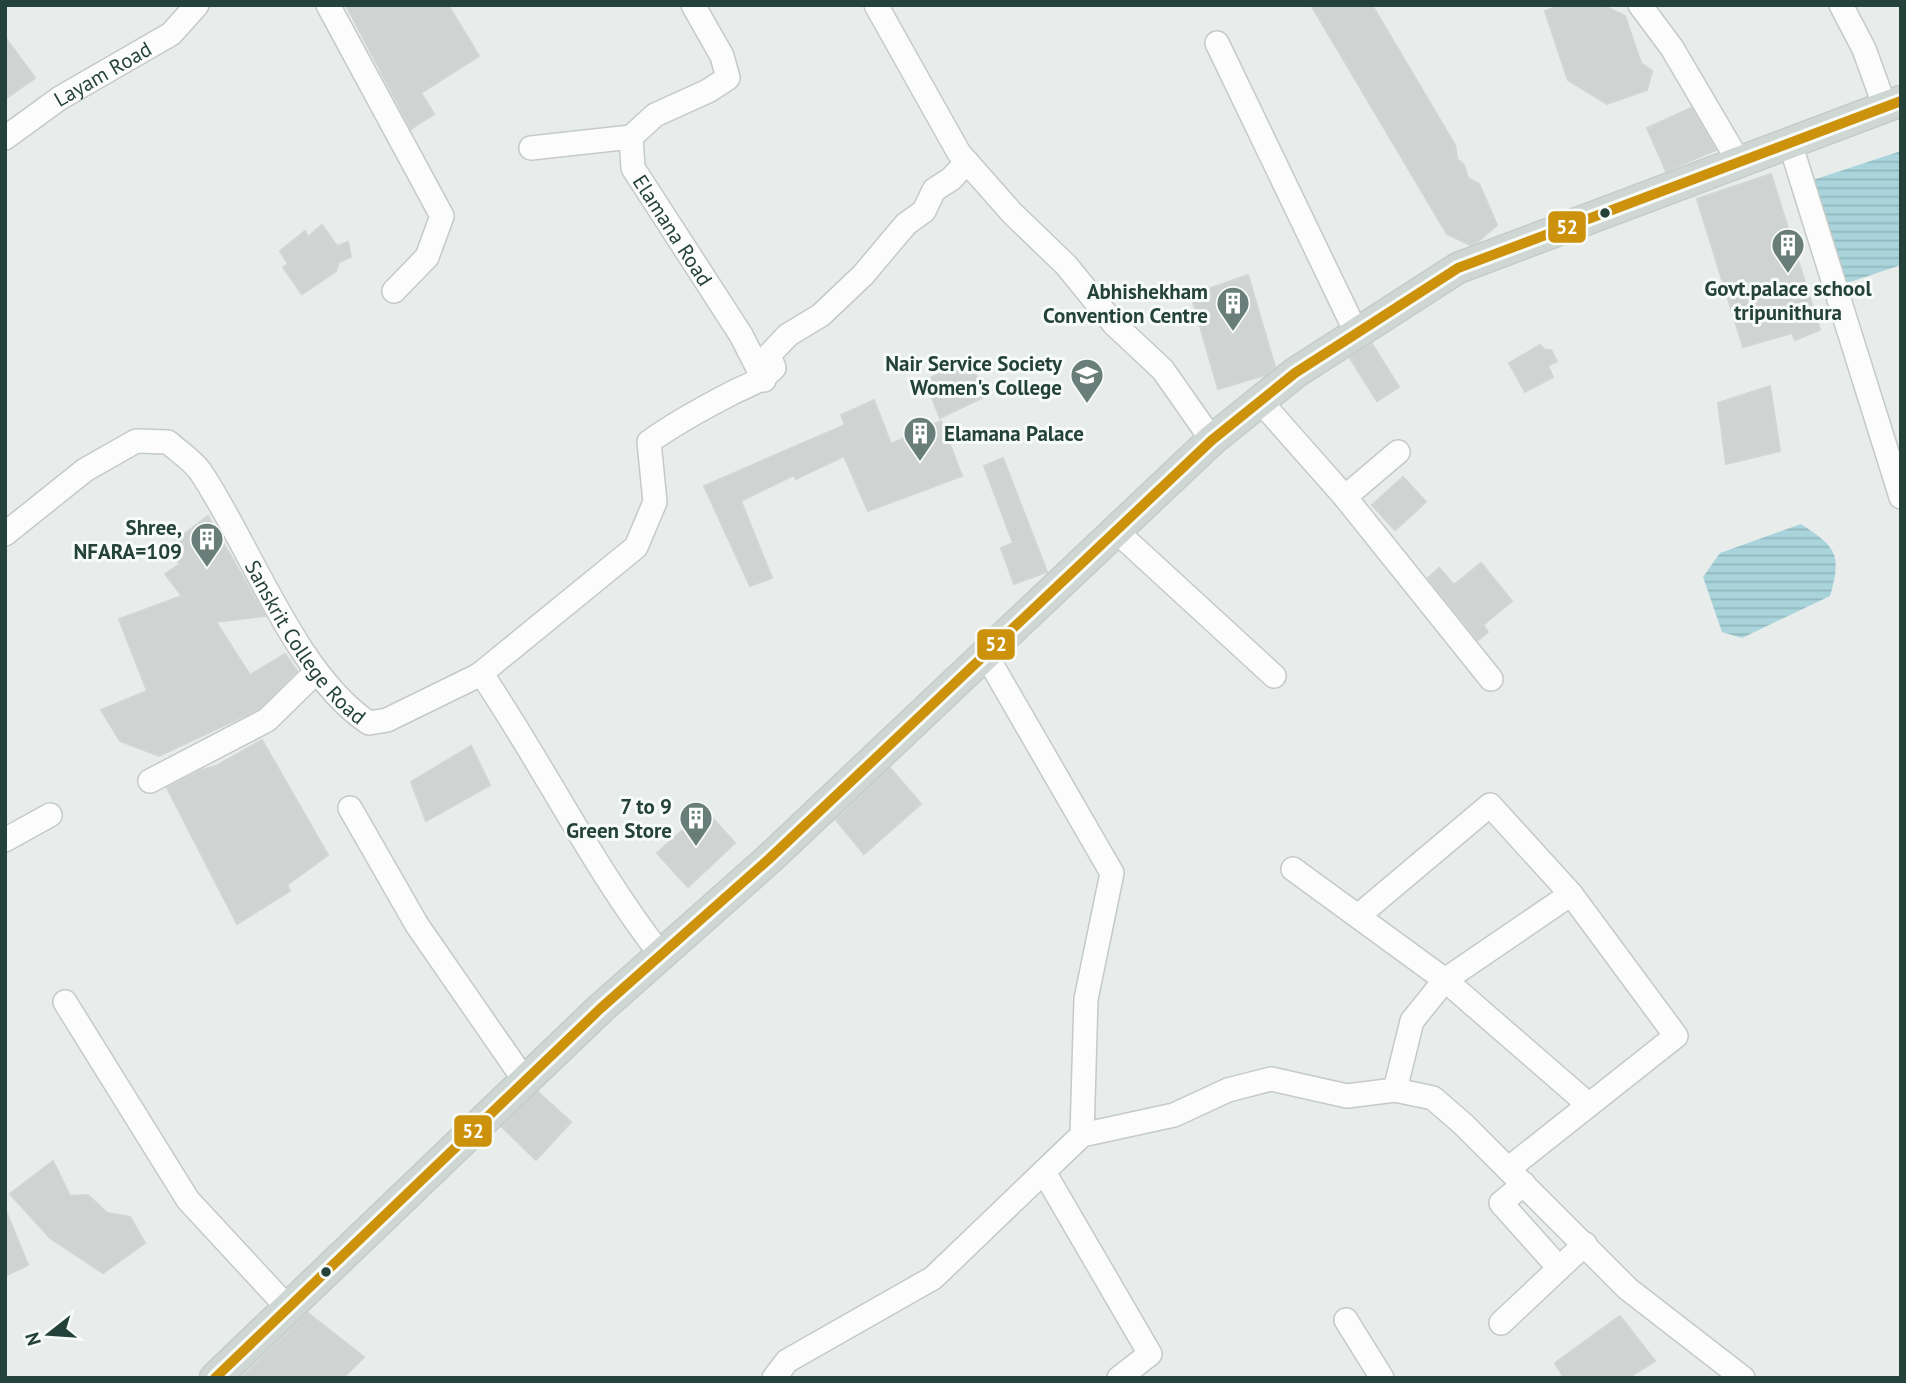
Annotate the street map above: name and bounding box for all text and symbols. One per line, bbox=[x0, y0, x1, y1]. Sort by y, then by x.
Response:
street label: Layam Road bbox=[49, 35, 156, 112]
street label: Elamana Road bbox=[627, 169, 719, 291]
unlabelled marker bbox=[1598, 206, 1612, 220]
line badge: 52 bbox=[1547, 210, 1587, 244]
text: 52 bbox=[1556, 215, 1578, 239]
building icon: Govt.palace school tripunithura bbox=[1769, 226, 1807, 275]
place label: Govt.palace school tripunithura bbox=[1704, 275, 1872, 326]
place label: Abhishekham Convention Centre bbox=[1043, 278, 1208, 329]
building icon: Abhishekham Convention Centre bbox=[1214, 284, 1252, 333]
place label: Nair Service Society Women's College bbox=[885, 350, 1063, 401]
school or university icon: Nair Service Society Women's College bbox=[1068, 356, 1106, 405]
building icon: Elamana Palace bbox=[901, 414, 939, 463]
place label: Elamana Palace bbox=[944, 420, 1084, 447]
place label: Shree, NFARA=109 bbox=[73, 514, 182, 565]
building icon: Shree, NFARA=109 bbox=[188, 520, 226, 569]
street label: Sanskrit College Road bbox=[239, 555, 372, 730]
line badge: 52 bbox=[976, 628, 1016, 661]
text: 52 bbox=[985, 632, 1007, 656]
place label: 7 to 9 Green Store bbox=[566, 793, 672, 844]
building icon: 7 to 9 Green Store bbox=[677, 799, 715, 848]
line badge: 52 bbox=[453, 1114, 493, 1148]
text: 52 bbox=[462, 1119, 484, 1143]
unlabelled marker bbox=[319, 1265, 333, 1279]
north arrow bbox=[14, 1299, 84, 1369]
text: N bbox=[19, 1329, 46, 1348]

